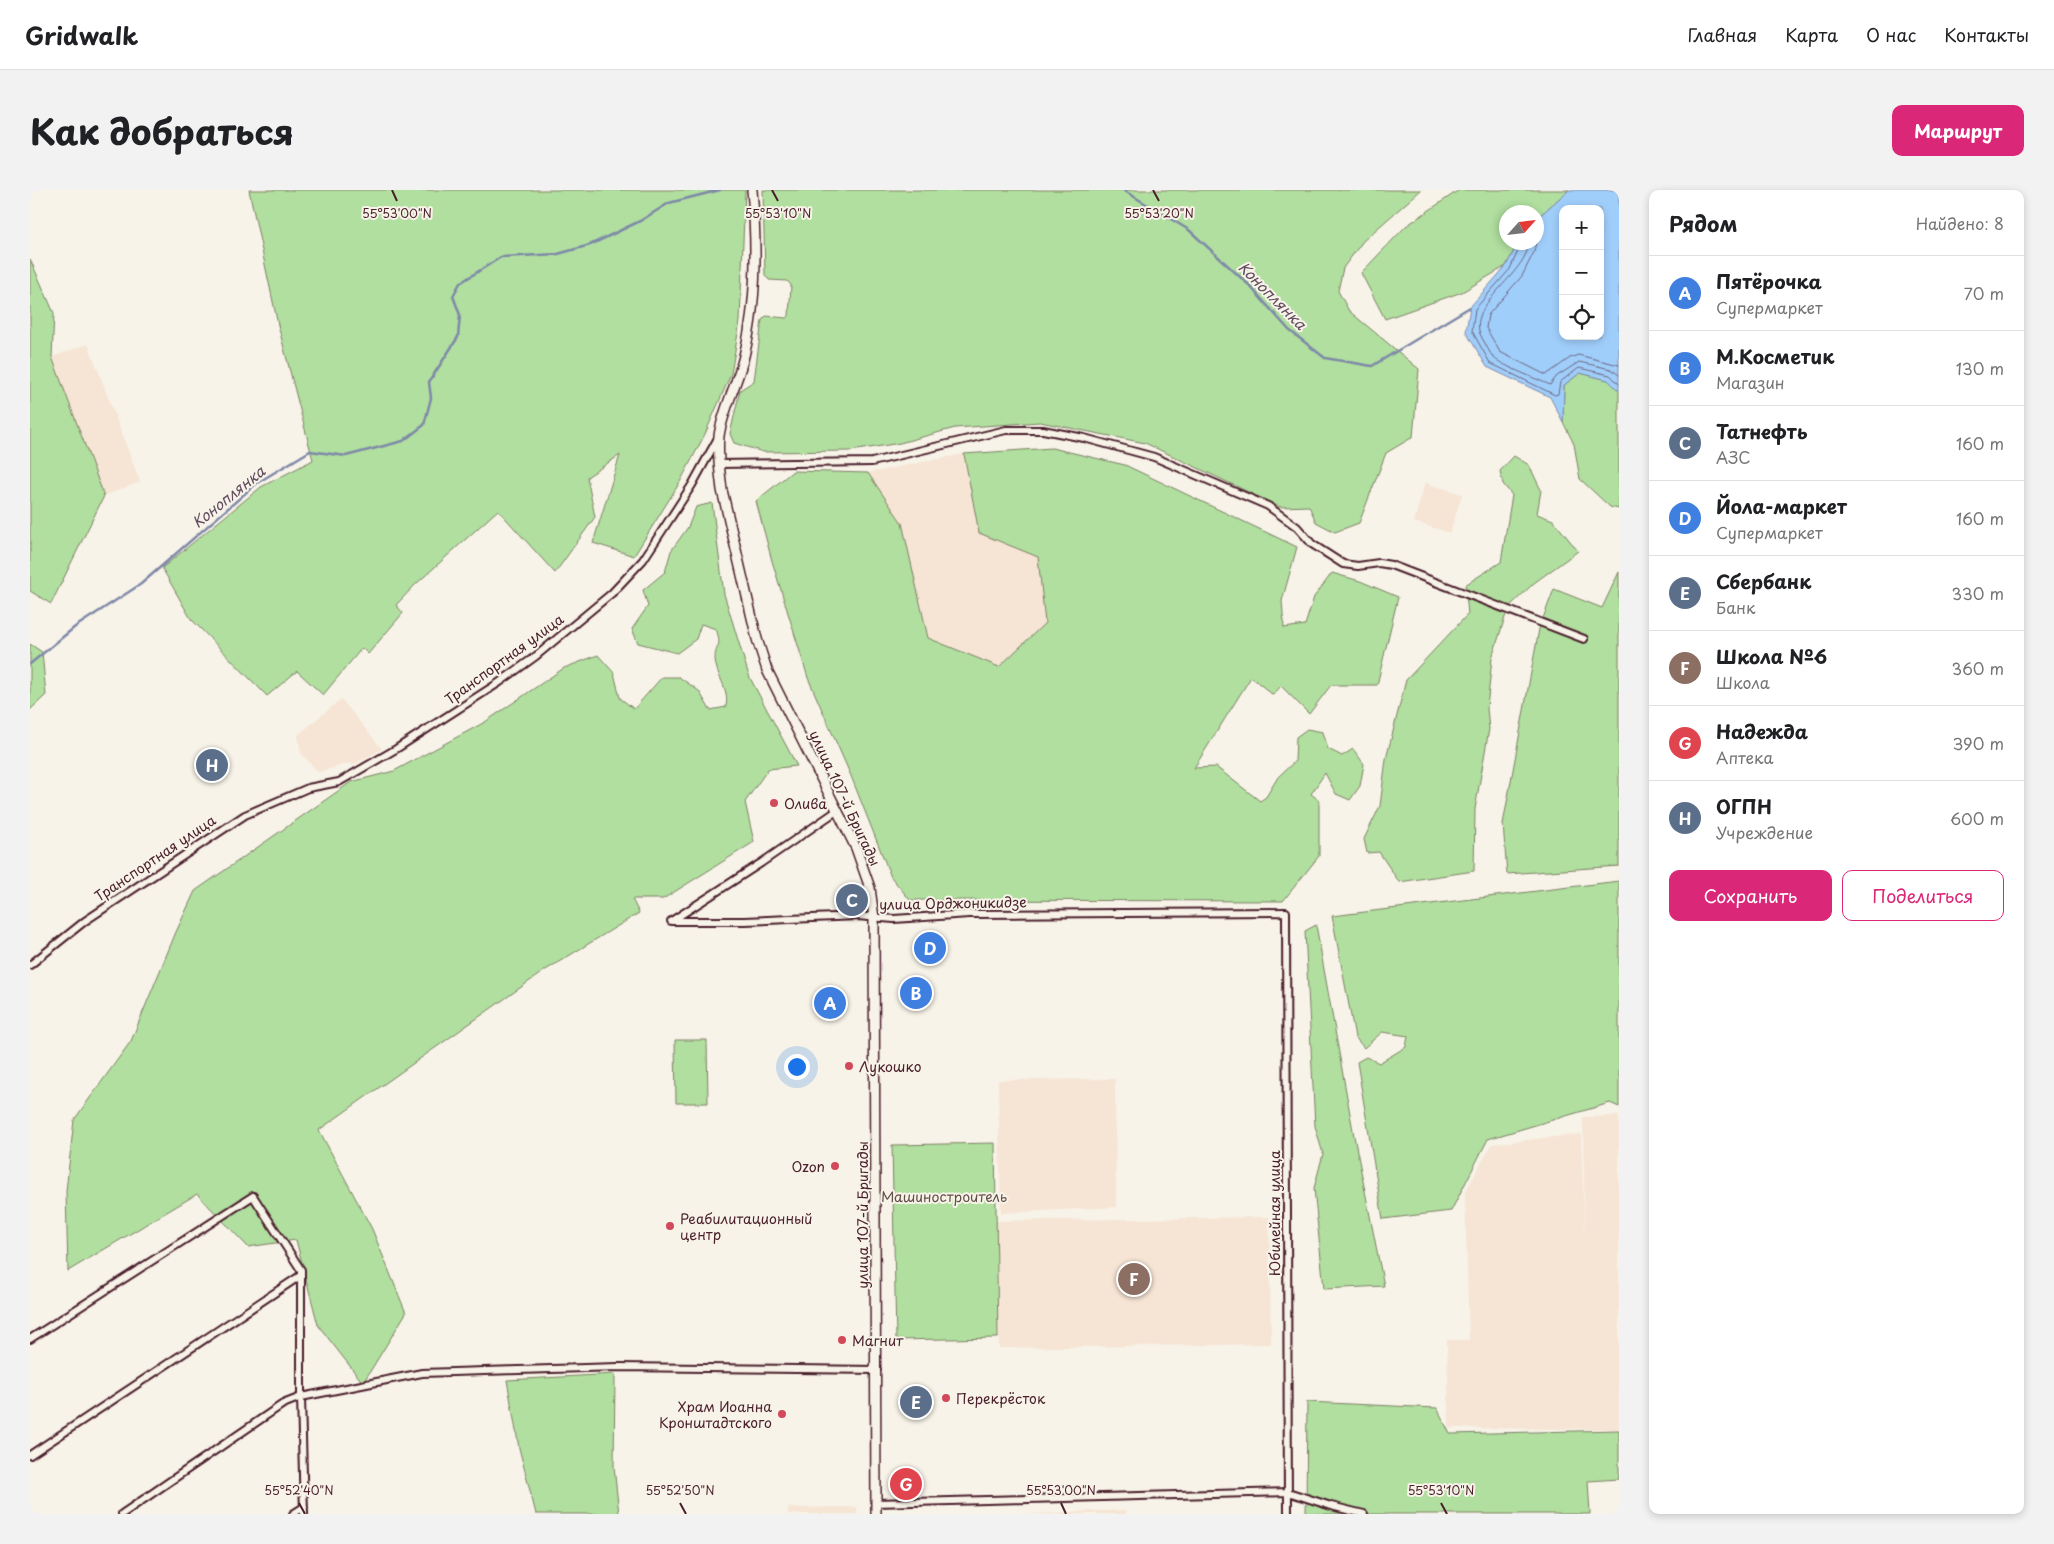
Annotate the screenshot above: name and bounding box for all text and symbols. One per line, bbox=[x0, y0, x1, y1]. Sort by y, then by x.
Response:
text: Gridwalk bbox=[25, 17, 138, 53]
text: Главная bbox=[1688, 21, 1757, 48]
text: Карта bbox=[1785, 21, 1838, 48]
text: О нас bbox=[1866, 21, 1916, 48]
text: Контакты bbox=[1944, 21, 2029, 48]
text: Как добраться bbox=[30, 104, 294, 157]
button: Маршрут bbox=[1892, 105, 2024, 156]
text: 55°53'00"N bbox=[362, 204, 432, 222]
text: 55°53'10"N bbox=[745, 204, 811, 222]
text: 55°53'20"N bbox=[1124, 204, 1194, 222]
north arrow bbox=[1499, 205, 1544, 250]
map controls bbox=[1559, 205, 1604, 340]
button: + bbox=[1559, 205, 1604, 250]
text: Рядом bbox=[1669, 207, 1737, 239]
text: Найдено: 8 bbox=[1916, 211, 2004, 235]
button: − bbox=[1559, 250, 1604, 295]
water label: Коноплянка bbox=[1234, 256, 1313, 335]
text: Пятёрочка bbox=[1716, 267, 1822, 295]
text: A bbox=[1679, 281, 1691, 305]
text: 70 m bbox=[1964, 281, 2004, 305]
button: locate bbox=[1559, 295, 1604, 340]
text: Супермаркет bbox=[1716, 295, 1823, 319]
text: М.Косметик bbox=[1716, 342, 1834, 370]
text: B bbox=[1680, 356, 1690, 380]
text: 130 m bbox=[1956, 356, 2004, 380]
text: Магазин bbox=[1716, 370, 1785, 394]
text: Татнефть bbox=[1716, 417, 1807, 445]
text: C bbox=[1679, 431, 1691, 455]
text: 160 m bbox=[1956, 431, 2004, 455]
text: АЗС bbox=[1716, 445, 1751, 469]
water label: Коноплянка bbox=[187, 459, 270, 533]
text: Йола-маркет bbox=[1716, 492, 1847, 520]
text: D bbox=[1679, 506, 1691, 530]
text: 160 m bbox=[1956, 506, 2004, 530]
text: Супермаркет bbox=[1716, 520, 1823, 544]
text: Сбербанк bbox=[1716, 567, 1811, 595]
text: E bbox=[1680, 581, 1690, 605]
text: 330 m bbox=[1951, 581, 2004, 605]
text: Банк bbox=[1716, 595, 1756, 619]
street label: Транспортная улица bbox=[440, 609, 568, 709]
text: Школа №6 bbox=[1716, 642, 1827, 670]
text: F bbox=[1680, 656, 1690, 680]
text: 360 m bbox=[1952, 656, 2004, 680]
text: Школа bbox=[1716, 670, 1770, 694]
text: Надежда bbox=[1716, 717, 1808, 745]
street label: улица 107-й Бригады bbox=[804, 727, 886, 869]
text: G bbox=[1678, 731, 1692, 755]
text: 390 m bbox=[1953, 731, 2004, 755]
text: Аптека bbox=[1716, 745, 1773, 769]
pin: H bbox=[196, 746, 228, 784]
text: ОГПН bbox=[1716, 792, 1772, 820]
place label: Олива bbox=[784, 793, 827, 814]
marker: Олива bbox=[768, 797, 780, 809]
text: H bbox=[1679, 806, 1691, 830]
text: 600 m bbox=[1950, 806, 2004, 830]
street label: Транспортная улица bbox=[90, 809, 220, 906]
text: Учреждение bbox=[1716, 820, 1813, 844]
button: Сохранить bbox=[1669, 870, 1832, 921]
button: Поделиться bbox=[1842, 870, 2004, 921]
pin: C bbox=[836, 881, 868, 919]
street label: улица Орджоникидзе bbox=[879, 891, 1027, 915]
pin: D bbox=[914, 929, 946, 967]
pin: B bbox=[900, 974, 932, 1012]
pin: A bbox=[814, 984, 846, 1022]
your location bbox=[784, 1054, 810, 1080]
place label: Лукошко bbox=[859, 1056, 922, 1077]
marker: Лукошко bbox=[843, 1060, 855, 1072]
street label: улица 107-й Бригады bbox=[852, 1141, 873, 1289]
street label: Юбилейная улица bbox=[1264, 1150, 1285, 1276]
place label: Ozon bbox=[792, 1156, 825, 1177]
marker: Ozon bbox=[829, 1160, 841, 1172]
park label: Машиностроитель bbox=[881, 1186, 1007, 1207]
place label: Реабилитационный центр bbox=[680, 1208, 813, 1245]
marker: Реабилитационный центр bbox=[664, 1220, 676, 1232]
pin: F bbox=[1118, 1260, 1150, 1298]
place label: Магнит bbox=[852, 1330, 904, 1351]
marker: Магнит bbox=[836, 1334, 848, 1346]
pin: E bbox=[900, 1383, 932, 1421]
place label: Перекрёсток bbox=[956, 1388, 1046, 1409]
marker: Перекрёсток bbox=[940, 1392, 952, 1404]
place label: Храм Иоанна Кронштадтского bbox=[659, 1396, 772, 1433]
marker: Храм Иоанна Кронштадтского bbox=[776, 1408, 788, 1420]
pin: G bbox=[890, 1465, 922, 1503]
text: 55°52'40"N bbox=[264, 1481, 334, 1499]
text: 55°52'50"N bbox=[645, 1481, 715, 1499]
text: 55°53'00"N bbox=[1026, 1481, 1096, 1499]
text: 55°53'10"N bbox=[1408, 1481, 1474, 1499]

